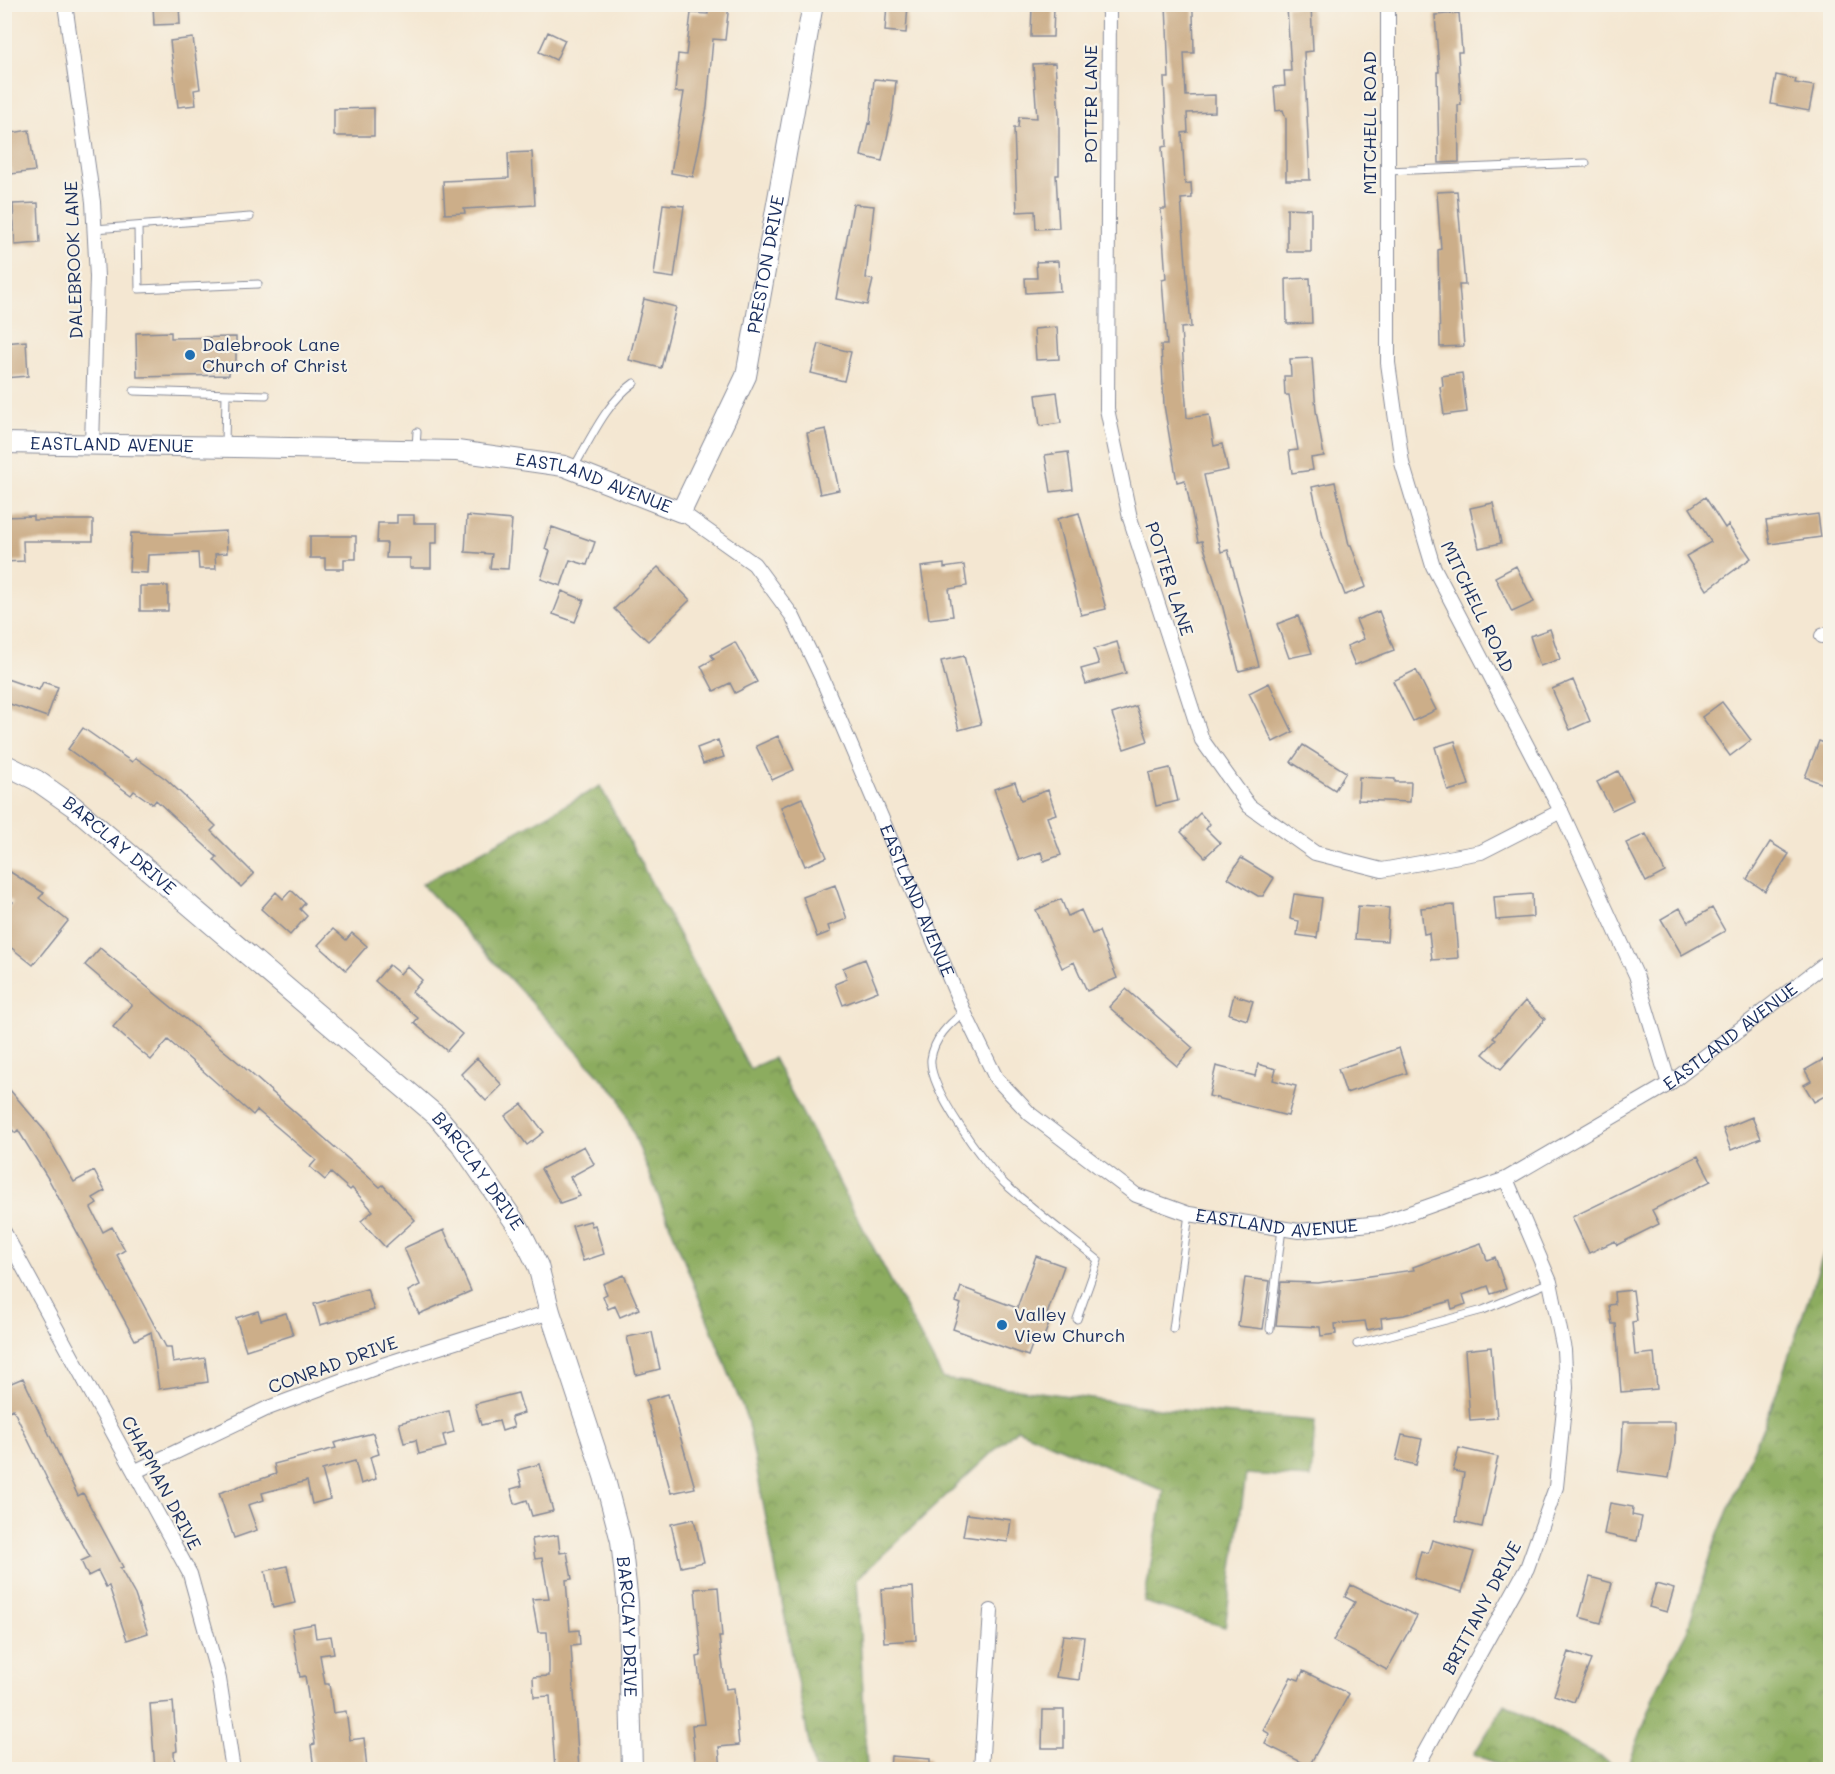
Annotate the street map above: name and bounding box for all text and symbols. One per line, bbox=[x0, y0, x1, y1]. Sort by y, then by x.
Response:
street label: POTTER LANE bbox=[1078, 45, 1102, 163]
street label: MITCHELL ROAD bbox=[1357, 51, 1381, 195]
street label: DALEBROOK LANE bbox=[58, 181, 88, 339]
street label: PRESTON DRIVE bbox=[741, 193, 789, 335]
place label: Dalebrook Lane Church of Christ bbox=[202, 332, 348, 377]
marker: Dalebrook Lane Church of Christ bbox=[183, 348, 197, 362]
street label: EASTLAND AVENUE bbox=[30, 430, 194, 457]
street label: EASTLAND AVENUE bbox=[514, 446, 676, 518]
street label: POTTER LANE bbox=[1140, 519, 1200, 639]
street label: MITCHELL ROAD bbox=[1436, 537, 1520, 676]
street label: BARCLAY DRIVE bbox=[59, 790, 182, 900]
street label: EASTLAND AVENUE bbox=[875, 820, 961, 980]
street label: EASTLAND AVENUE bbox=[1658, 976, 1802, 1095]
street label: BARCLAY DRIVE bbox=[428, 1106, 530, 1235]
street label: EASTLAND AVENUE bbox=[1194, 1202, 1359, 1242]
place label: Valley View Church bbox=[1014, 1302, 1125, 1347]
marker: Valley View Church bbox=[995, 1318, 1009, 1332]
street label: CONRAD DRIVE bbox=[265, 1329, 401, 1399]
street label: CHAPMAN DRIVE bbox=[116, 1411, 207, 1554]
street label: BRITTANY DRIVE bbox=[1436, 1537, 1526, 1678]
street label: BARCLAY DRIVE bbox=[612, 1555, 643, 1698]

